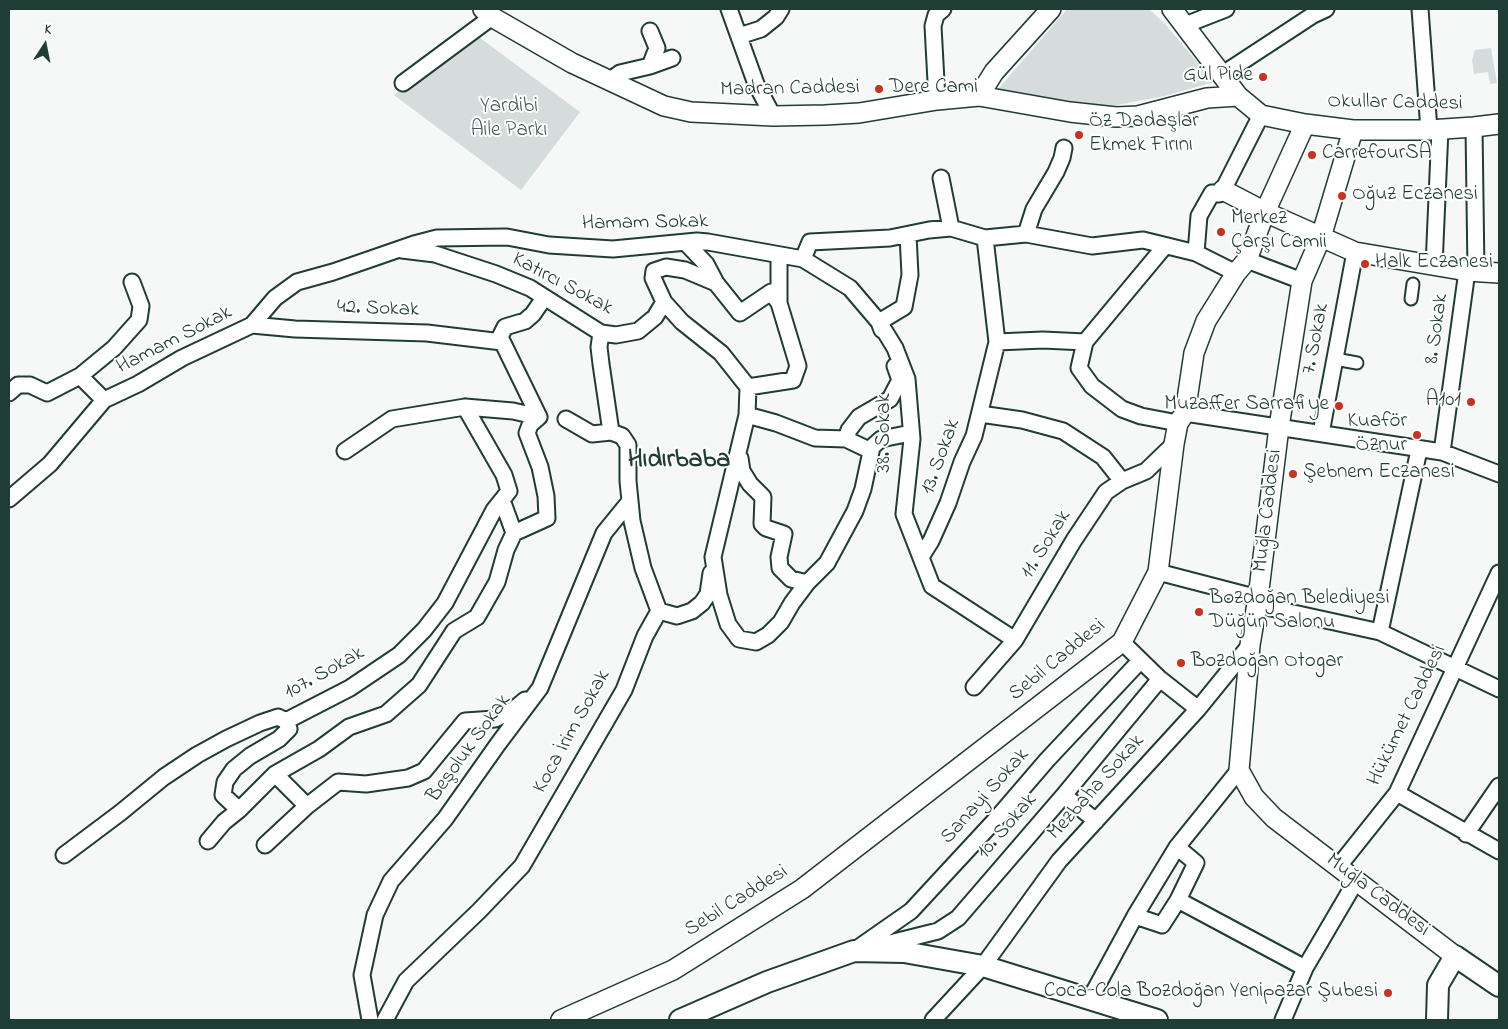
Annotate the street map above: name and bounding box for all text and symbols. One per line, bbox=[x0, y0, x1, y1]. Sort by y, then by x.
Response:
text: K bbox=[43, 19, 53, 41]
north arrow bbox=[20, 20, 70, 70]
place label: Gül Pide bbox=[1183, 64, 1253, 90]
marker: Gül Pide bbox=[1257, 71, 1269, 83]
street label: Madran Caddesi bbox=[720, 76, 860, 104]
place label: Dere Cami bbox=[889, 76, 978, 102]
marker: Dere Cami bbox=[873, 83, 885, 95]
street label: Okullar Caddesi bbox=[1327, 90, 1463, 118]
park label: Yardibi Aile Parkı bbox=[471, 95, 547, 145]
place label: Öz Dadaşlar Ekmek Fırını bbox=[1089, 110, 1199, 160]
marker: Öz Dadaşlar Ekmek Fırını bbox=[1073, 129, 1085, 141]
place label: CarrefourSA bbox=[1322, 142, 1432, 168]
marker: CarrefourSA bbox=[1306, 149, 1318, 161]
place label: Oğuz Eczanesi bbox=[1352, 183, 1478, 209]
marker: Oğuz Eczanesi bbox=[1336, 190, 1348, 202]
place label: Merkez Çarşı Camii bbox=[1231, 207, 1327, 257]
street label: Hamam Sokak bbox=[582, 210, 708, 238]
marker: Merkez Çarşı Camii bbox=[1215, 226, 1227, 238]
street label: Katırcı Sokak bbox=[507, 248, 617, 322]
place label: Halk Eczanesi bbox=[1375, 251, 1493, 277]
marker: Halk Eczanesi bbox=[1359, 258, 1371, 270]
street label: 8. Sokak bbox=[1421, 292, 1455, 366]
street label: 42. Sokak bbox=[337, 296, 419, 324]
street label: Hamam Sokak bbox=[113, 301, 237, 381]
street label: 7. Sokak bbox=[1298, 301, 1336, 377]
place label: A101 bbox=[1426, 389, 1461, 415]
street label: 38. Sokak bbox=[873, 393, 899, 473]
place label: Muzaffer Sarrafiye bbox=[1164, 393, 1329, 419]
marker: A101 bbox=[1465, 396, 1477, 408]
marker: Muzaffer Sarrafiye bbox=[1333, 400, 1345, 412]
place label: Kuaför Öznur bbox=[1348, 410, 1407, 460]
street label: 13. Sokak bbox=[917, 416, 967, 498]
marker: Kuaför Öznur bbox=[1411, 429, 1423, 441]
district label: Hıdırbaba bbox=[628, 446, 730, 478]
street label: Muğla Caddesi bbox=[1249, 448, 1289, 574]
place label: Şebnem Eczanesi bbox=[1303, 461, 1455, 487]
marker: Şebnem Eczanesi bbox=[1287, 468, 1299, 480]
street label: 11. Sokak bbox=[1016, 506, 1078, 584]
place label: Bozdoğan Belediyesi Düğün Salonu bbox=[1209, 587, 1390, 637]
marker: Bozdoğan Belediyesi Düğün Salonu bbox=[1193, 606, 1205, 618]
street label: Sebil Caddesi bbox=[1005, 614, 1111, 708]
street label: Hükümet Caddesi bbox=[1363, 641, 1453, 791]
street label: 107. Sokak bbox=[281, 642, 369, 706]
place label: Bozdoğan Otogar bbox=[1191, 650, 1343, 676]
marker: Bozdoğan Otogar bbox=[1175, 657, 1187, 669]
street label: Koca İrim Sokak bbox=[529, 666, 617, 798]
street label: Beşoluk Sokak bbox=[422, 690, 518, 808]
street label: Mezbaha Sokak bbox=[1043, 730, 1151, 846]
street label: Sanayi Sokak bbox=[936, 744, 1036, 850]
street label: 10. Sokak bbox=[973, 789, 1043, 865]
street label: Muğla Caddesi bbox=[1320, 849, 1434, 943]
street label: Sebil Caddesi bbox=[681, 860, 793, 944]
place label: Coca-Cola Bozdoğan Yenipazar Şubesi bbox=[1044, 980, 1378, 1006]
marker: Coca-Cola Bozdoğan Yenipazar Şubesi bbox=[1382, 987, 1394, 999]

